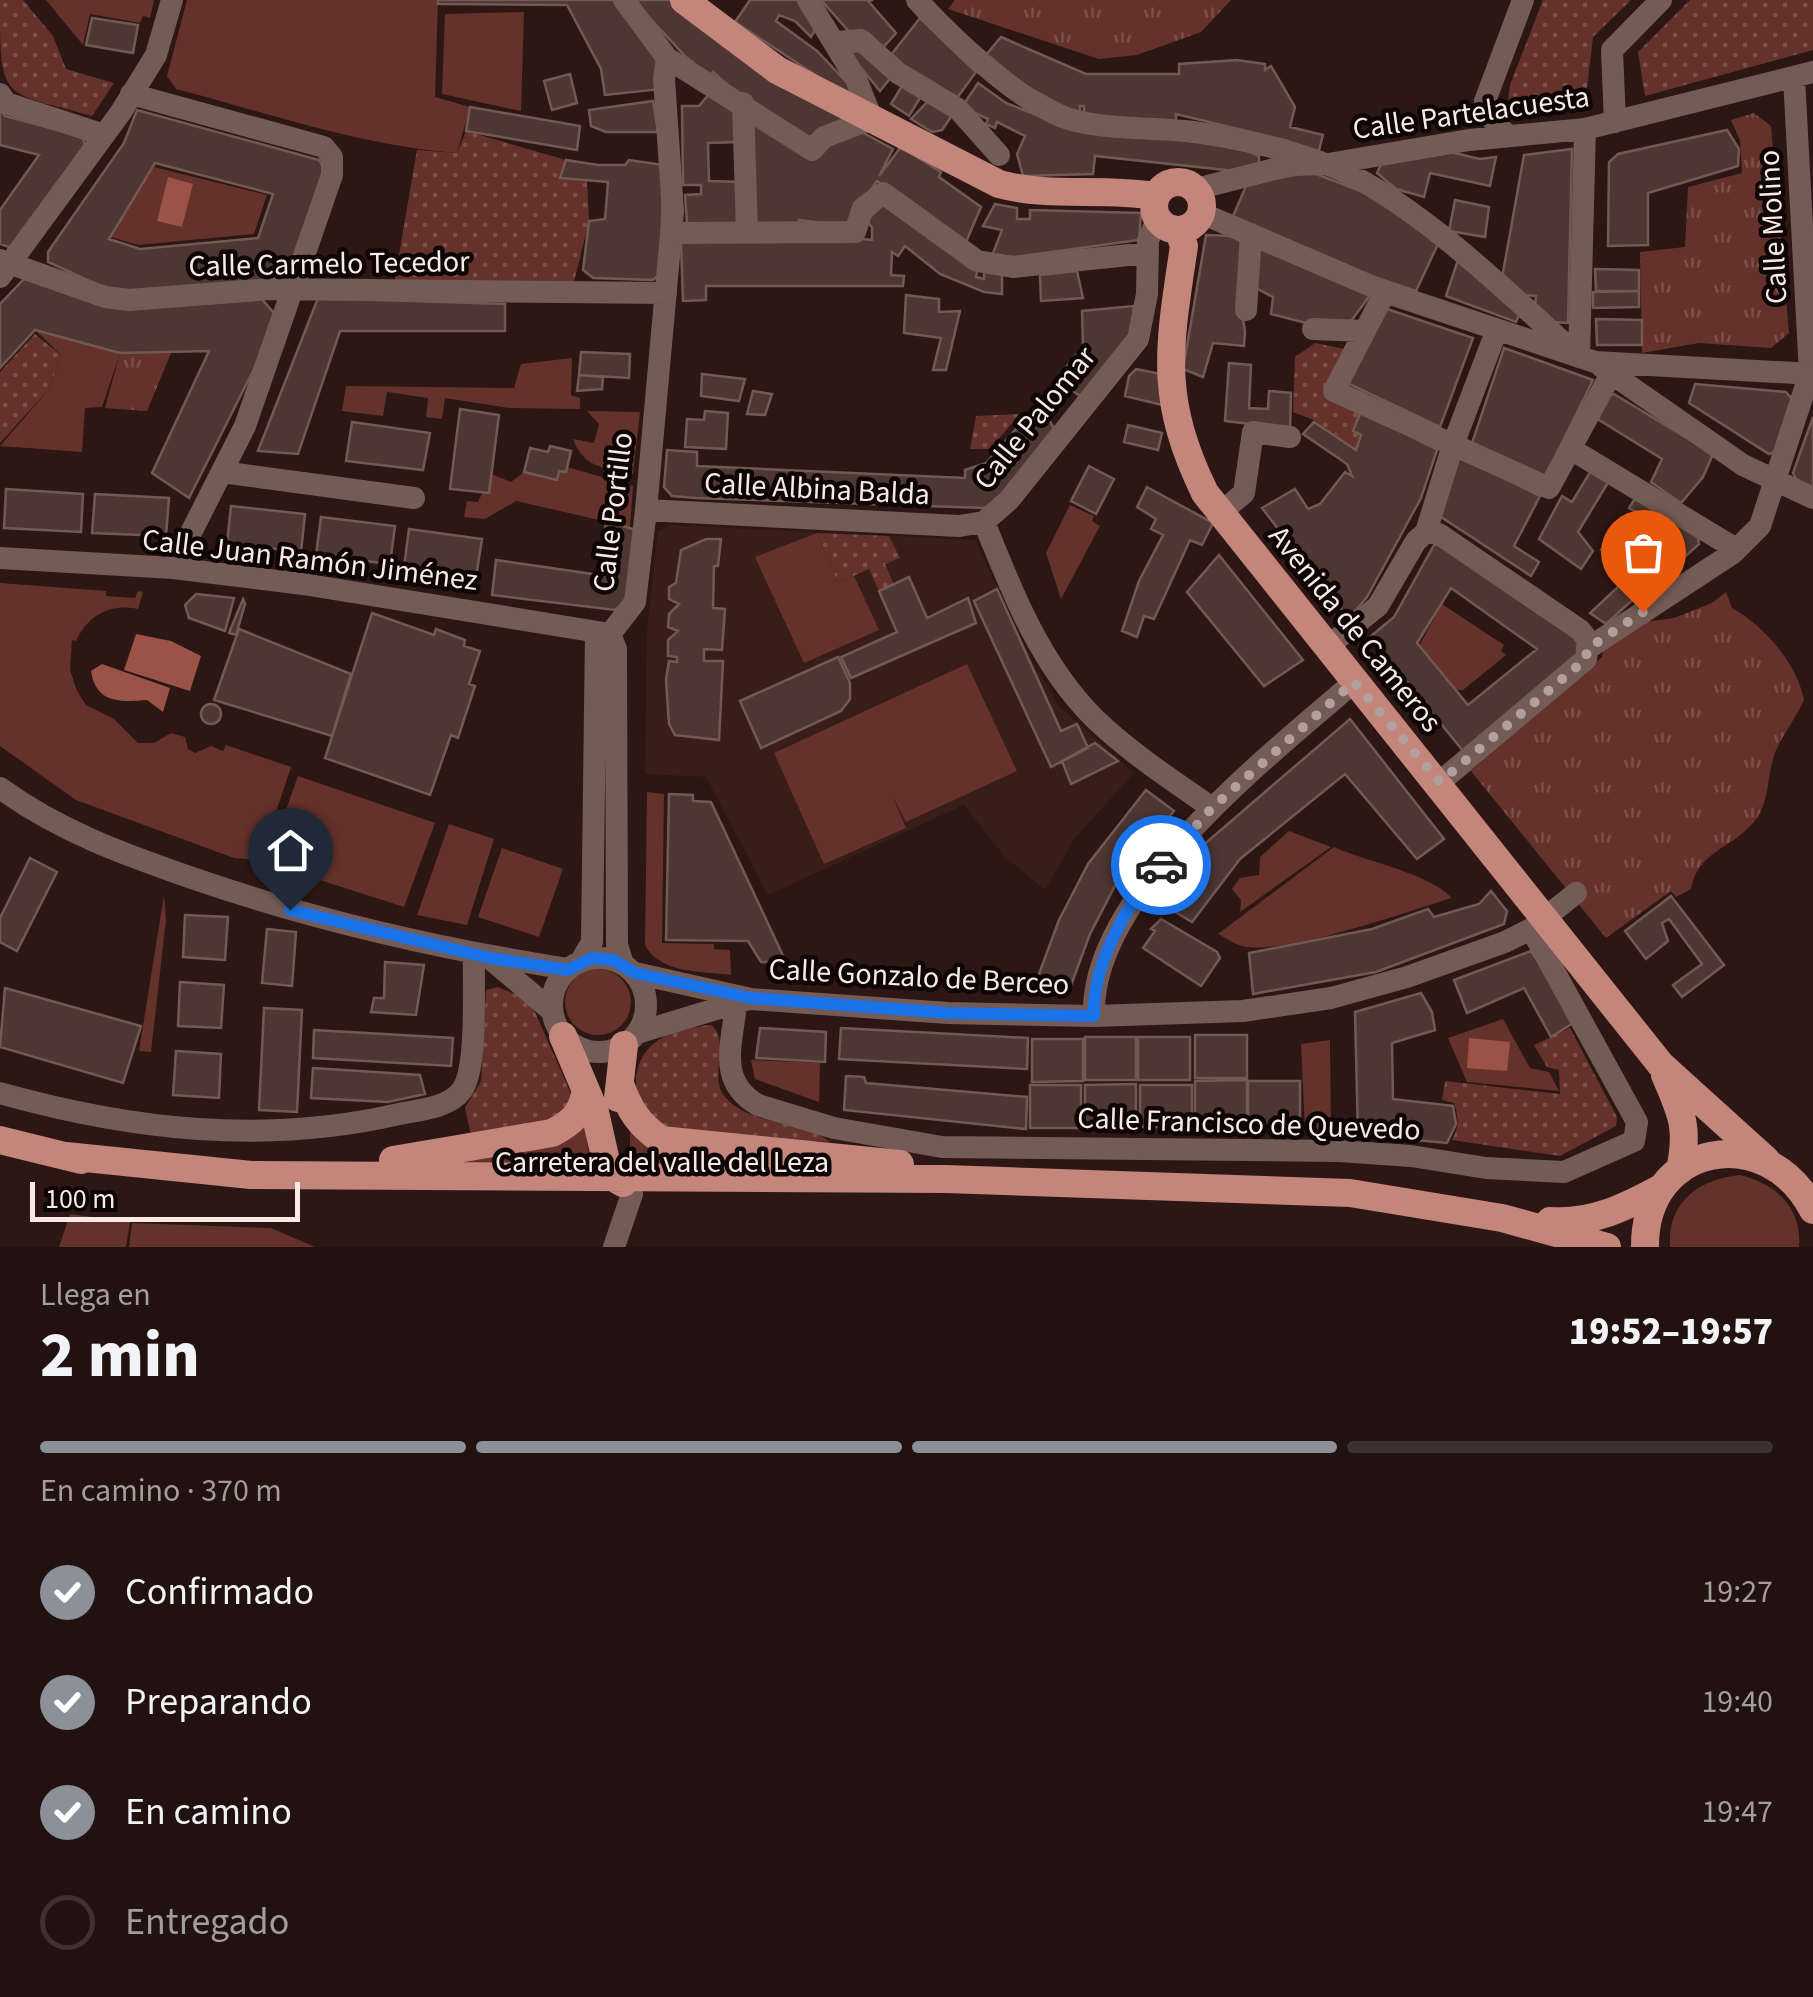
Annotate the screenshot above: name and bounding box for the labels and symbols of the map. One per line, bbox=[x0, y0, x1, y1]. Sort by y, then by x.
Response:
street label: Calle Partelacuesta bbox=[1350, 75, 1592, 151]
street label: Calle Molino bbox=[1747, 149, 1799, 305]
street label: Calle Carmelo Tecedor bbox=[188, 240, 470, 288]
street label: Calle Palomar bbox=[964, 337, 1107, 499]
street label: Calle Portillo bbox=[582, 430, 644, 594]
street label: Calle Albina Balda bbox=[703, 462, 931, 516]
pin bbox=[1601, 510, 1686, 613]
street label: Avenida de Cameros bbox=[1258, 516, 1452, 742]
street label: Calle Juan Ramón Jiménez bbox=[140, 518, 480, 602]
pin bbox=[248, 808, 333, 911]
courier bbox=[1111, 815, 1211, 915]
street label: Calle Gonzalo de Berceo bbox=[768, 948, 1070, 1006]
street label: Calle Francisco de Quevedo bbox=[1077, 1097, 1421, 1151]
street label: Carretera del valle del Leza bbox=[495, 1141, 829, 1184]
scale bar bbox=[30, 1177, 300, 1222]

